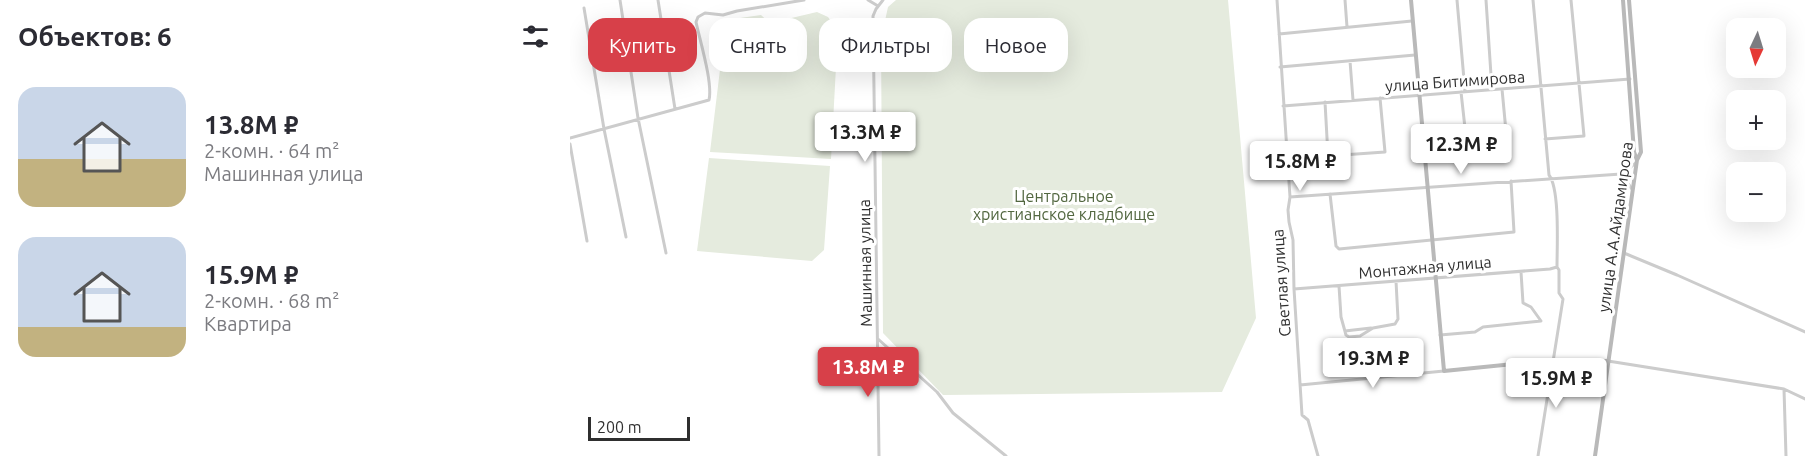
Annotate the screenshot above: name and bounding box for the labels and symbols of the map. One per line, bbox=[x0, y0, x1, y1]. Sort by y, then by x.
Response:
north arrow bbox=[1726, 18, 1786, 78]
street label: улица Битимирова bbox=[1384, 67, 1526, 95]
pin: 13.3M ₽ bbox=[810, 112, 920, 163]
pin: 12.3M ₽ bbox=[1406, 124, 1516, 175]
pin: 15.8M ₽ bbox=[1245, 141, 1355, 192]
street label: улица А.А.Айдамирова bbox=[1594, 141, 1636, 313]
park label: Центральное христианское кладбище bbox=[973, 187, 1155, 223]
street label: Машинная улица bbox=[855, 199, 875, 327]
street label: Светлая улица bbox=[1268, 229, 1294, 337]
street label: Монтажная улица bbox=[1358, 252, 1492, 282]
pin: 19.3M ₽ bbox=[1318, 338, 1428, 389]
pin: 13.8M ₽ bbox=[813, 347, 923, 398]
pin: 15.9M ₽ bbox=[1501, 358, 1611, 409]
scale bar bbox=[588, 414, 690, 442]

